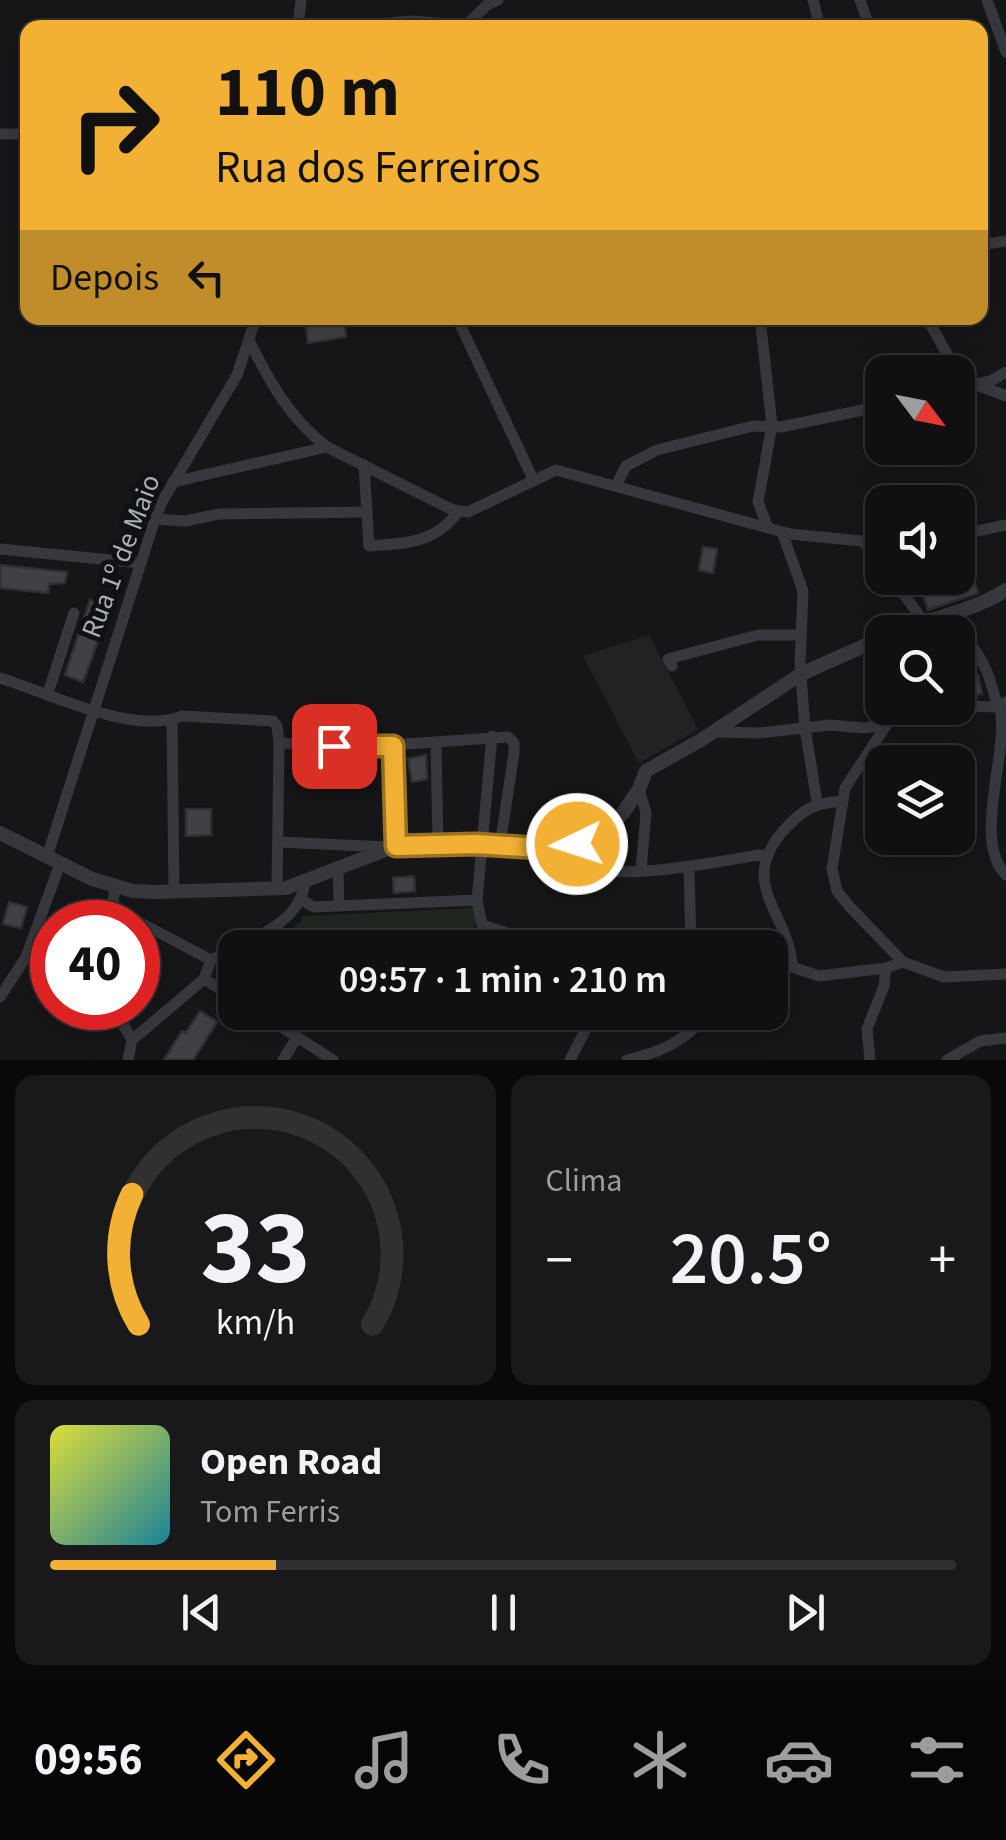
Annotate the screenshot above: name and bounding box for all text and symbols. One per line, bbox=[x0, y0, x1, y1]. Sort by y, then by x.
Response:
text: 110 m bbox=[215, 43, 400, 143]
icon: right bbox=[50, 60, 180, 190]
text: Rua dos Ferreiros bbox=[215, 136, 540, 200]
icon: left bbox=[179, 250, 234, 305]
text: Depois bbox=[50, 251, 159, 305]
north arrow bbox=[865, 355, 975, 465]
map controls bbox=[865, 355, 975, 855]
street label: Rua 1º de Maio bbox=[71, 468, 171, 644]
button: sound bbox=[865, 485, 975, 595]
button: search bbox=[865, 615, 975, 725]
pin bbox=[292, 704, 377, 789]
icon: arrive bbox=[307, 719, 362, 774]
button: layers bbox=[865, 745, 975, 855]
position arrow bbox=[525, 792, 629, 896]
speed limit sign: 40 bbox=[30, 900, 160, 1030]
text: 09:57 · 1 min · 210 m bbox=[339, 953, 667, 1007]
text: Clima bbox=[546, 1158, 622, 1204]
text: 33 bbox=[200, 1176, 310, 1324]
text: 20.5° bbox=[670, 1206, 832, 1313]
text: − bbox=[546, 1222, 573, 1300]
text: + bbox=[929, 1222, 956, 1300]
text: km/h bbox=[216, 1297, 295, 1348]
text: Open Road bbox=[200, 1435, 382, 1489]
text: Tom Ferris bbox=[200, 1489, 340, 1535]
icon: previous bbox=[174, 1585, 229, 1640]
icon: pause bbox=[476, 1585, 531, 1640]
icon: next bbox=[778, 1585, 833, 1640]
icon: directions bbox=[211, 1725, 281, 1795]
icon: music bbox=[349, 1725, 419, 1795]
icon: phone bbox=[487, 1725, 557, 1795]
icon: climate bbox=[625, 1725, 695, 1795]
icon: car bbox=[764, 1725, 834, 1795]
icon: filters bbox=[902, 1725, 972, 1795]
text: 09:56 bbox=[34, 1728, 143, 1792]

